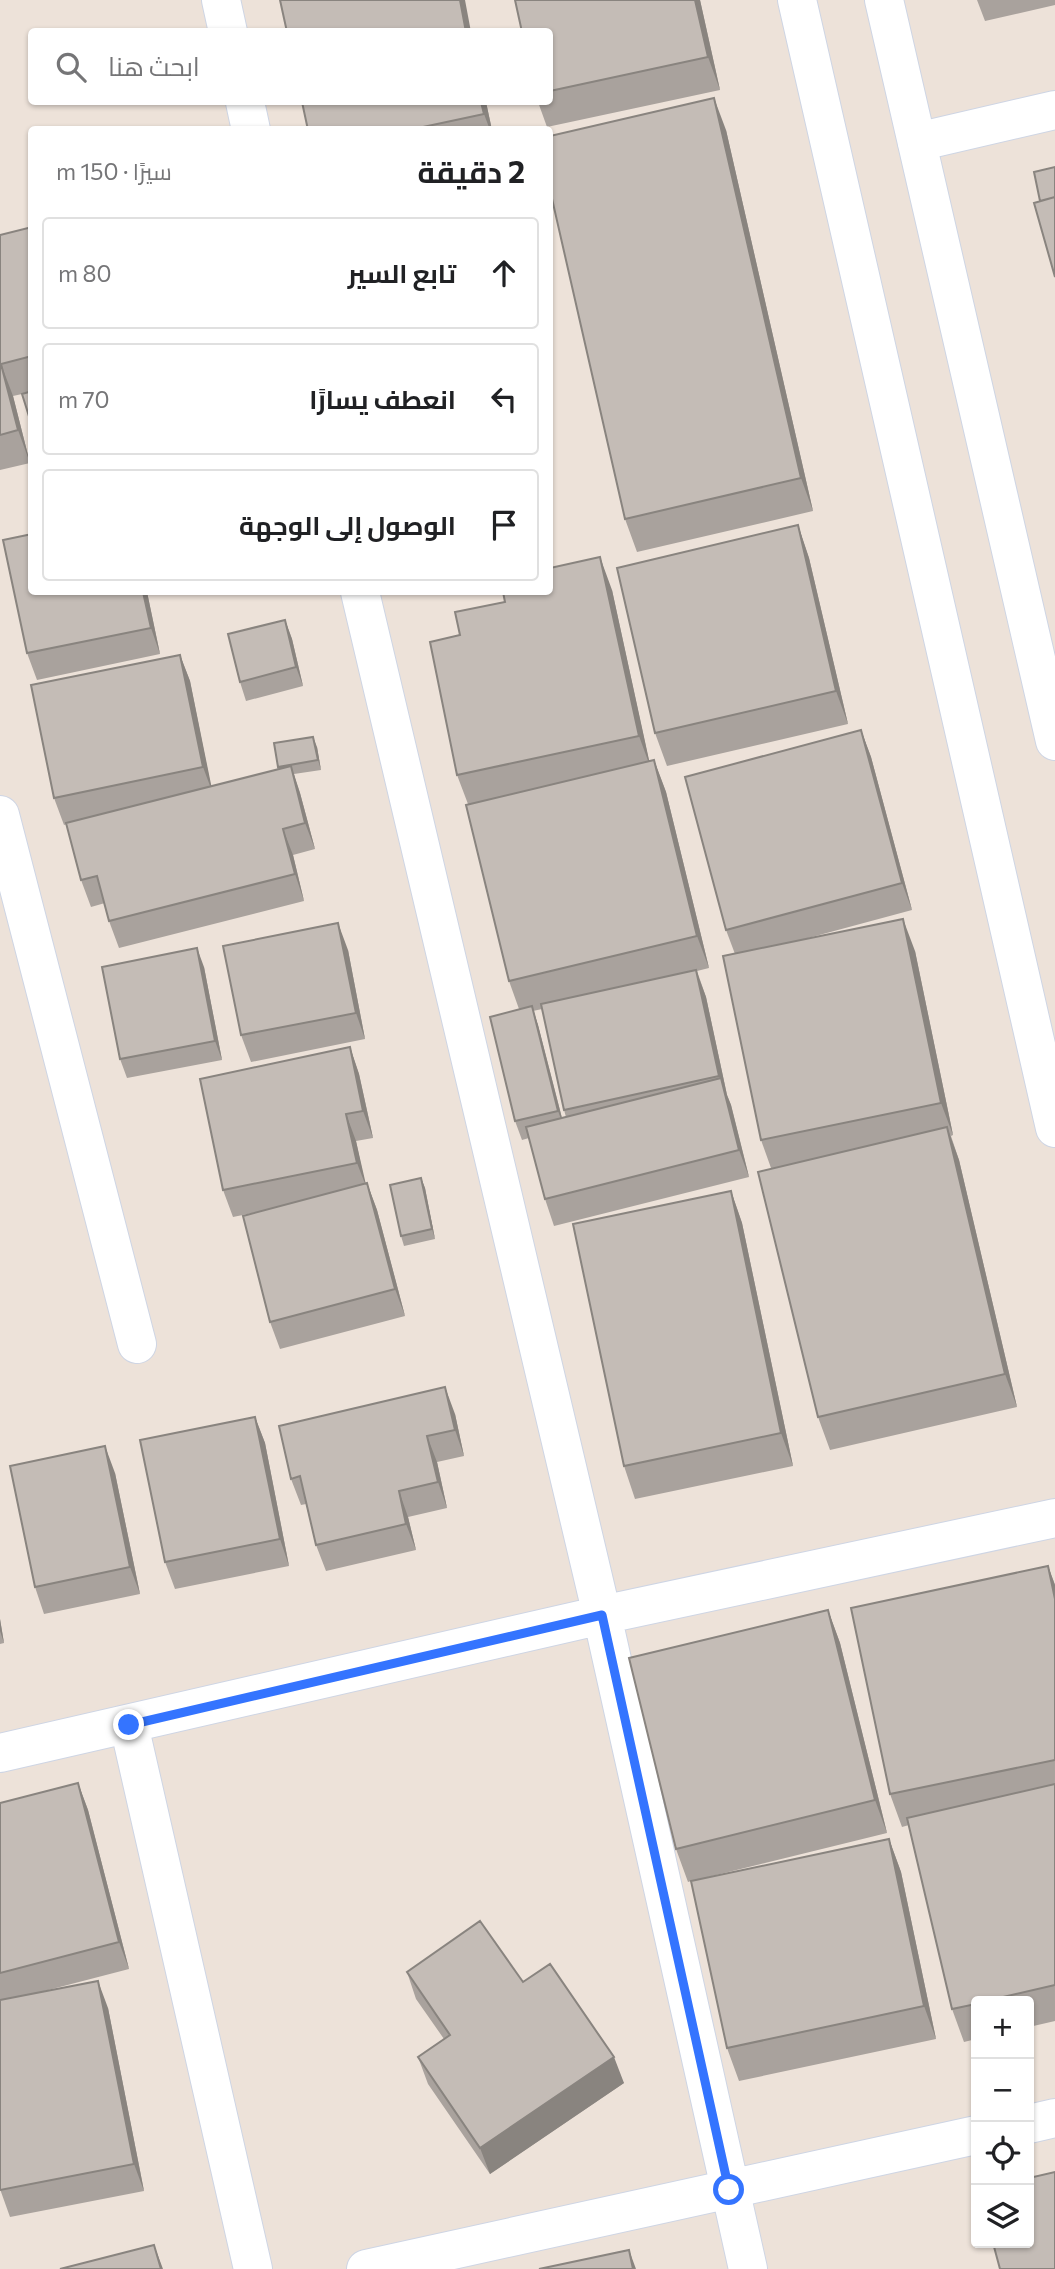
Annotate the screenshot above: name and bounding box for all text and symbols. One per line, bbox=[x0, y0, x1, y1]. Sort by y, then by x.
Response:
search box bbox=[28, 28, 553, 105]
icon: search bbox=[52, 48, 90, 86]
text: ابحث هنا bbox=[108, 50, 200, 81]
text: 2 دقيقة bbox=[417, 152, 525, 189]
text: سيرًا · 150 m bbox=[56, 157, 172, 185]
icon: ahead bbox=[485, 254, 523, 292]
text: تابع السير bbox=[348, 257, 456, 288]
text: 80 m bbox=[58, 259, 111, 287]
icon: left bbox=[485, 380, 523, 418]
text: انعطف يسارًا bbox=[309, 383, 456, 414]
text: 70 m bbox=[58, 385, 110, 413]
icon: arrive bbox=[485, 506, 523, 544]
text: الوصول إلى الوجهة bbox=[239, 509, 456, 540]
route end bbox=[113, 1709, 144, 1740]
map controls bbox=[971, 1996, 1034, 2248]
button: + bbox=[971, 1996, 1034, 2059]
button: − bbox=[971, 2059, 1034, 2122]
button: locate bbox=[971, 2122, 1034, 2185]
route start bbox=[713, 2174, 744, 2205]
button: layers bbox=[971, 2185, 1034, 2248]

